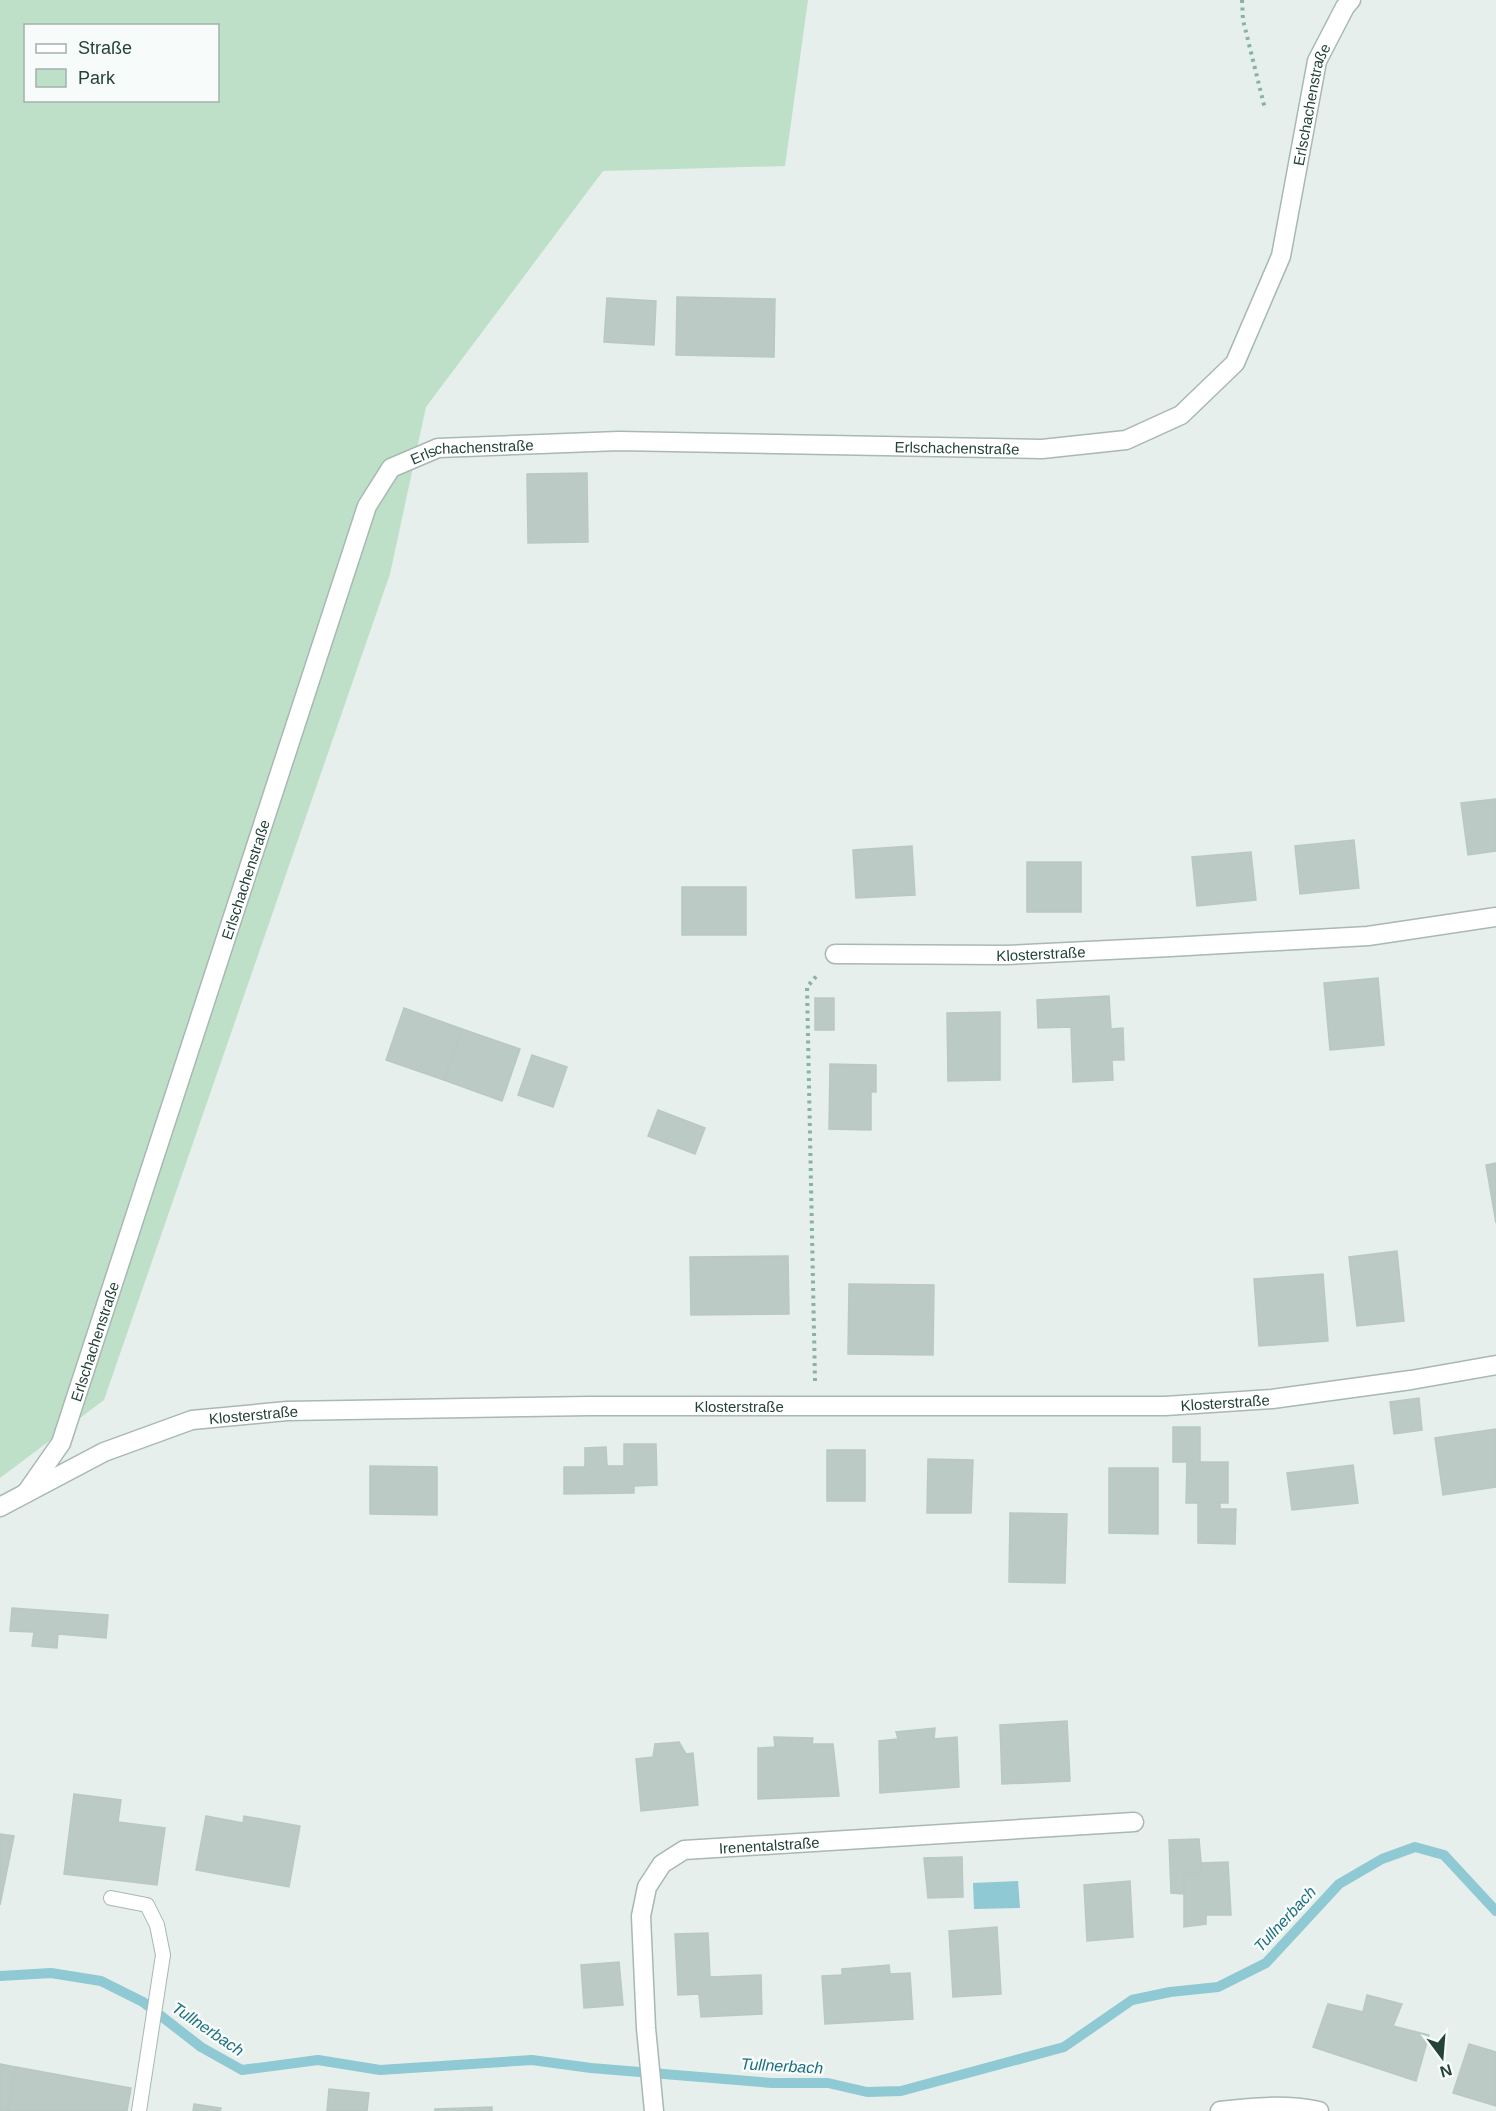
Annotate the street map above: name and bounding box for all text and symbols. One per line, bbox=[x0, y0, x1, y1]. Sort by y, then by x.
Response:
legend bbox=[24, 24, 219, 102]
text: Straße bbox=[78, 38, 132, 58]
street label: Erlschachenstraße bbox=[1289, 40, 1333, 167]
text: Park bbox=[78, 68, 116, 88]
street label: Erlschachenstraße bbox=[408, 436, 534, 467]
street label: Erlschachenstraße bbox=[894, 438, 1020, 457]
street label: Erlschachenstraße bbox=[218, 817, 273, 941]
street label: Klosterstraße bbox=[996, 943, 1086, 964]
street label: Erlschachenstraße bbox=[67, 1279, 122, 1403]
street label: Klosterstraße bbox=[1180, 1391, 1270, 1413]
street label: Klosterstraße bbox=[695, 1398, 784, 1415]
street label: Klosterstraße bbox=[208, 1402, 298, 1427]
street label: Irenentalstraße bbox=[718, 1833, 820, 1856]
water label: Tullnerbach bbox=[1251, 1883, 1319, 1955]
water label: Tullnerbach bbox=[169, 1999, 247, 2059]
north arrow bbox=[1412, 2027, 1472, 2087]
water label: Tullnerbach bbox=[740, 2055, 824, 2077]
text: N bbox=[1438, 2061, 1454, 2081]

